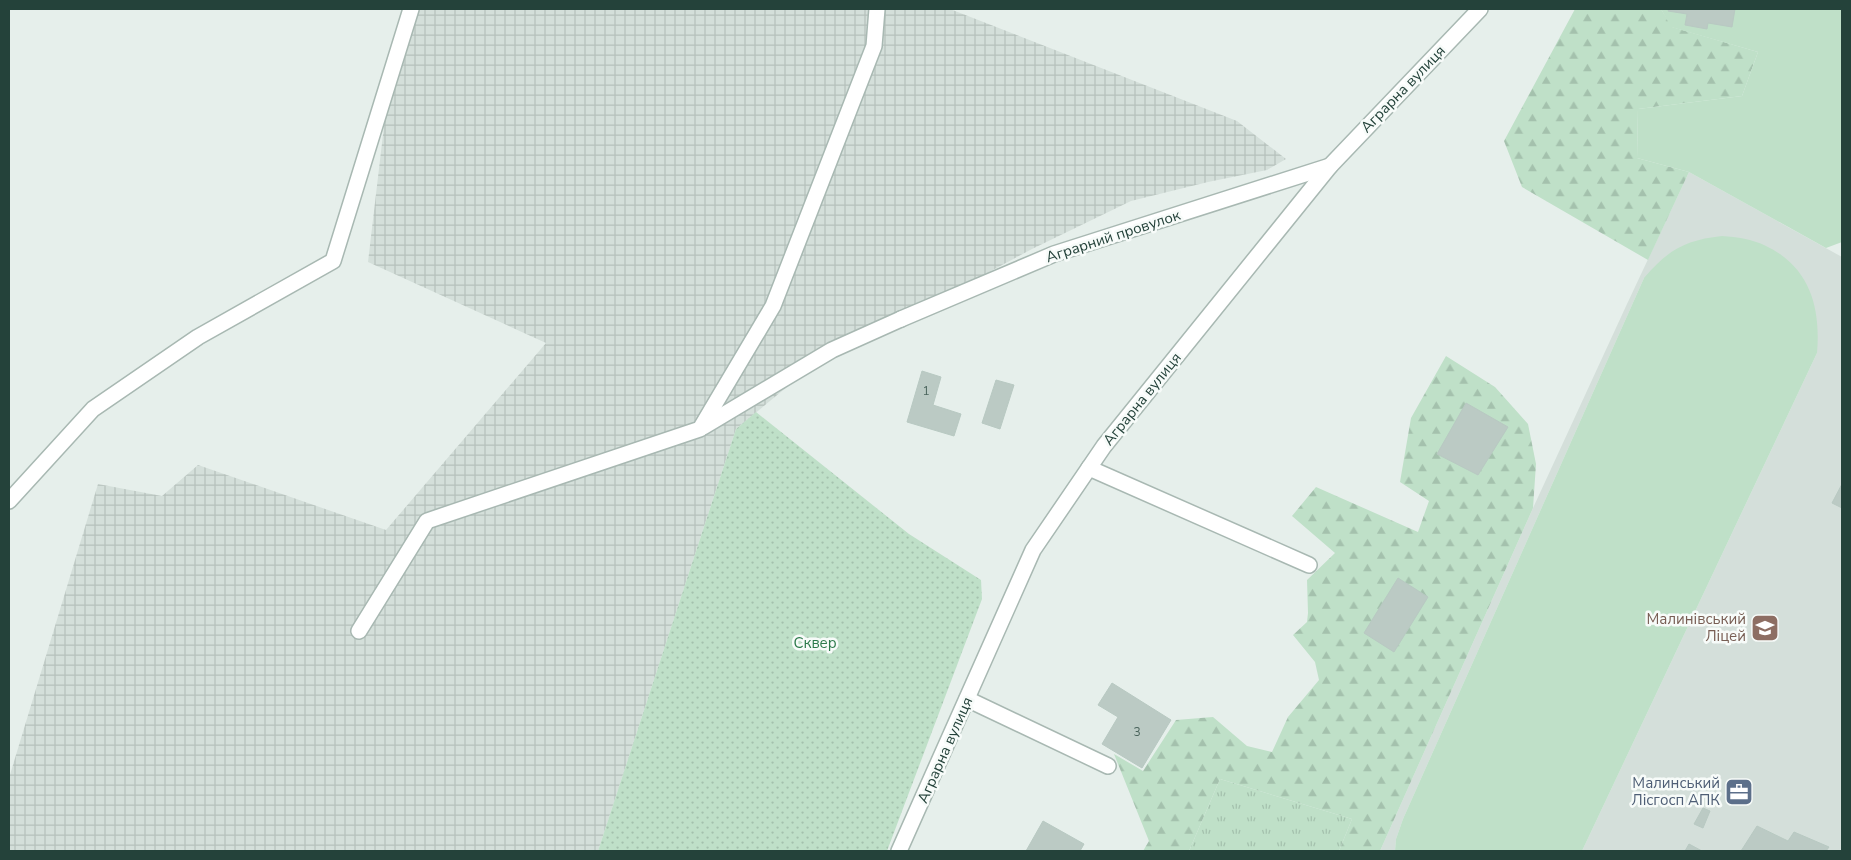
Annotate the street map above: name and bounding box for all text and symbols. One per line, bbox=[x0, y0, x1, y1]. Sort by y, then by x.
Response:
street label: Аграрна вулиця bbox=[1356, 41, 1450, 137]
street label: Аграрний провулок bbox=[1043, 205, 1183, 267]
street label: Аграрна вулиця bbox=[1098, 348, 1186, 450]
house number: 1 bbox=[922, 383, 930, 399]
place label: Малинівський Ліцей bbox=[1647, 609, 1746, 646]
school or university icon: Малинівський Ліцей bbox=[1750, 613, 1780, 643]
park label: Сквер bbox=[793, 633, 837, 653]
street label: Аграрна вулиця bbox=[913, 694, 977, 806]
house number: 3 bbox=[1133, 724, 1141, 740]
place label: Малинський Лісгосп АПК bbox=[1632, 773, 1720, 810]
office icon: Малинський Лісгосп АПК bbox=[1724, 777, 1754, 807]

